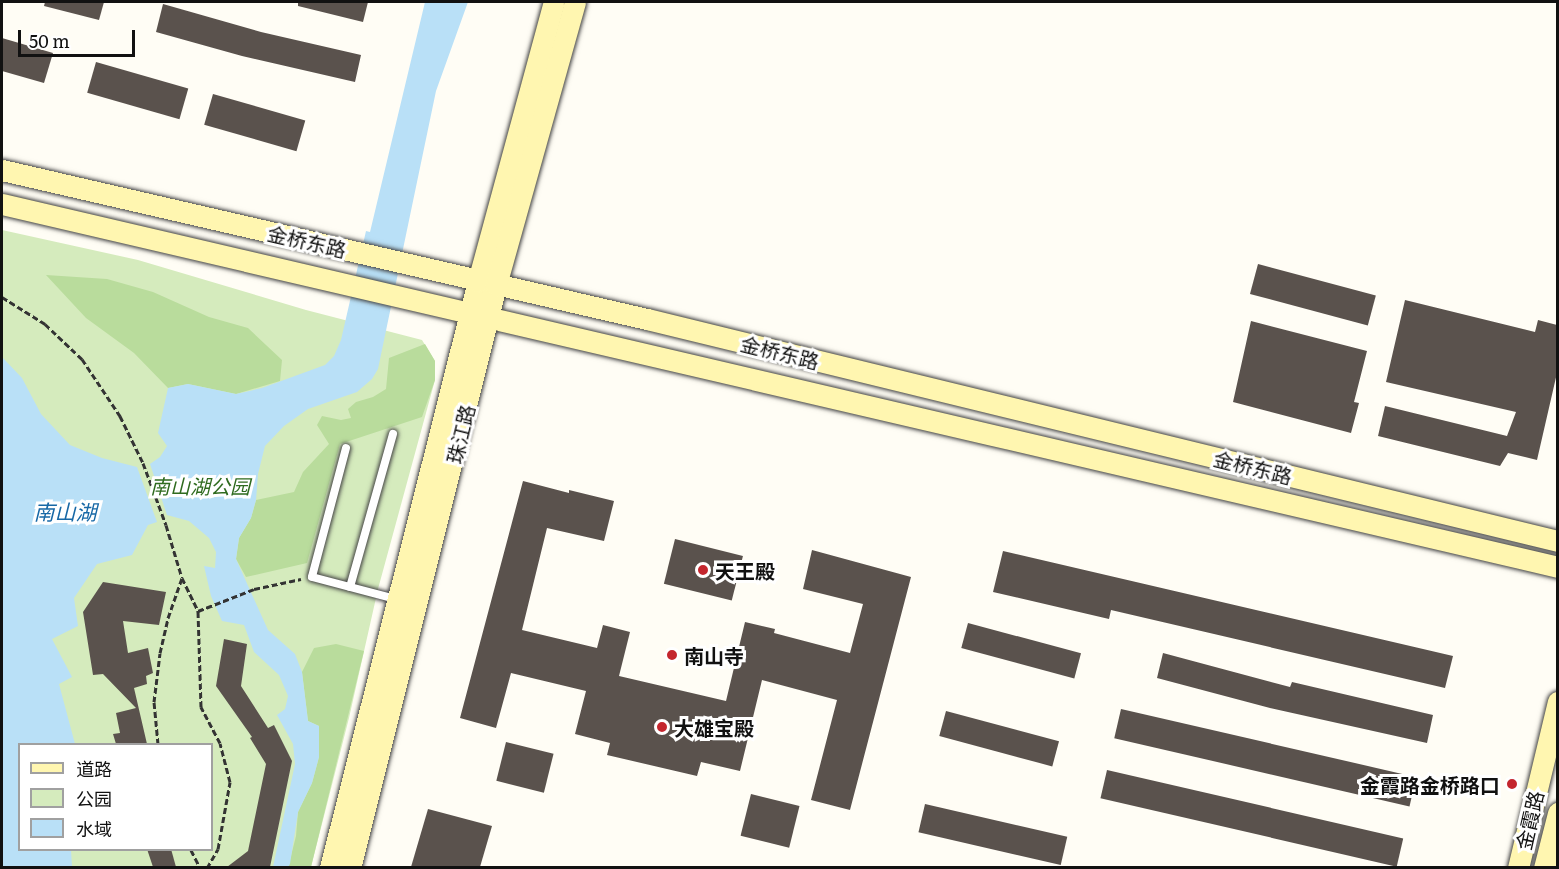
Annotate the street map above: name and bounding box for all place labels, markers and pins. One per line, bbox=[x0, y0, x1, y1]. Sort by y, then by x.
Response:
place label: 天王殿 bbox=[715, 558, 775, 582]
marker: 天王殿 bbox=[696, 563, 710, 577]
place label: 南山寺 bbox=[684, 643, 744, 667]
marker: 南山寺 bbox=[665, 648, 679, 662]
place label: 大雄宝殿 bbox=[674, 715, 754, 739]
marker: 大雄宝殿 bbox=[655, 720, 669, 734]
place label: 金霞路金桥路口 bbox=[1360, 772, 1500, 796]
marker: 金霞路金桥路口 bbox=[1505, 777, 1519, 791]

